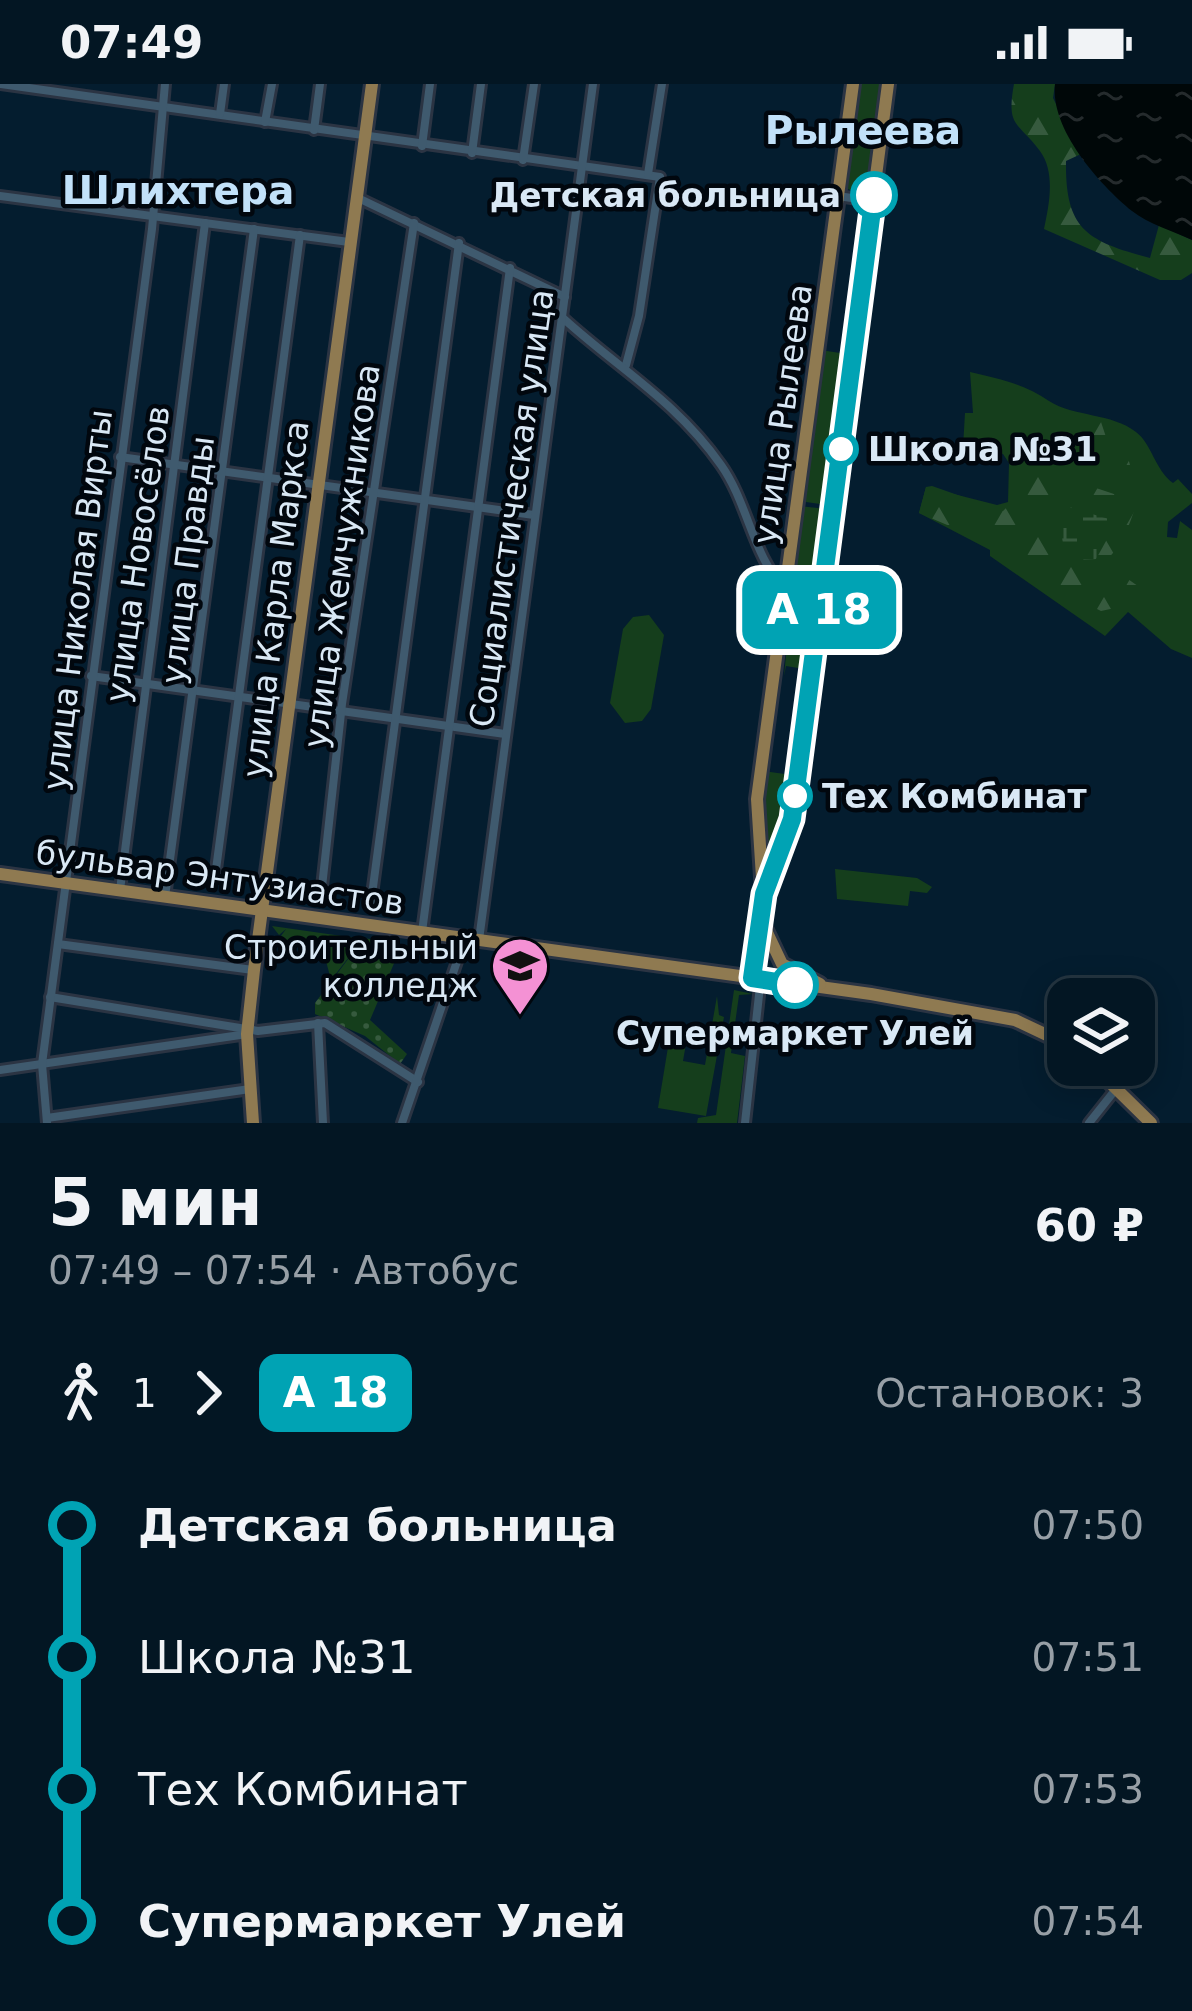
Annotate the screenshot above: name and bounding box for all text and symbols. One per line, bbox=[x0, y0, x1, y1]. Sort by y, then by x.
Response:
text: 07:49 bbox=[60, 16, 203, 69]
district label: Рылеева bbox=[765, 108, 961, 153]
district label: Шлихтера bbox=[62, 168, 294, 213]
marker: Детская больница bbox=[852, 173, 896, 217]
place label: Детская больница bbox=[490, 176, 841, 215]
street label: улица Рылеева bbox=[745, 281, 820, 547]
street label: Социалистическая улица bbox=[461, 287, 562, 730]
street label: улица Жемчужникова bbox=[295, 361, 388, 751]
street label: улица Новосёлов bbox=[97, 403, 178, 705]
street label: улица Николая Вирты bbox=[35, 407, 120, 793]
street label: улица Карла Маркса bbox=[234, 418, 317, 780]
place label: Школа №31 bbox=[868, 430, 1097, 469]
marker: Школа №31 bbox=[825, 433, 857, 465]
street label: улица Правды bbox=[153, 434, 222, 686]
line badge: А 18 bbox=[735, 571, 903, 649]
text: А 18 bbox=[766, 585, 872, 634]
place label: Тех Комбинат bbox=[822, 777, 1087, 816]
marker: Тех Комбинат bbox=[779, 780, 811, 812]
street label: бульвар Энтузиастов bbox=[33, 832, 406, 923]
place label: Строительный колледж bbox=[224, 928, 478, 1005]
school or university icon: Строительный колледж bbox=[489, 935, 551, 1017]
marker: Супермаркет Улей bbox=[773, 963, 817, 1007]
map controls bbox=[1047, 978, 1155, 1086]
button: layers bbox=[1047, 978, 1155, 1086]
place label: Супермаркет Улей bbox=[616, 1014, 974, 1053]
text: 5 мин bbox=[48, 1164, 263, 1241]
text: 60 ₽ bbox=[1034, 1199, 1144, 1252]
text: 07:49 – 07:54 · Автобус bbox=[48, 1248, 519, 1293]
icon: walk bbox=[48, 1360, 114, 1426]
icon: forward bbox=[175, 1360, 241, 1426]
text: А 18 bbox=[283, 1368, 388, 1417]
text: 1 bbox=[132, 1371, 157, 1416]
text: Остановок: 3 bbox=[875, 1371, 1144, 1416]
text: Детская больница bbox=[138, 1499, 617, 1552]
text: 07:50 bbox=[1032, 1503, 1144, 1548]
text: Школа №31 bbox=[138, 1631, 416, 1684]
text: 07:51 bbox=[1032, 1635, 1144, 1680]
text: Тех Комбинат bbox=[138, 1763, 468, 1816]
text: 07:53 bbox=[1032, 1767, 1144, 1812]
text: Супермаркет Улей bbox=[138, 1895, 626, 1948]
text: 07:54 bbox=[1032, 1899, 1144, 1944]

